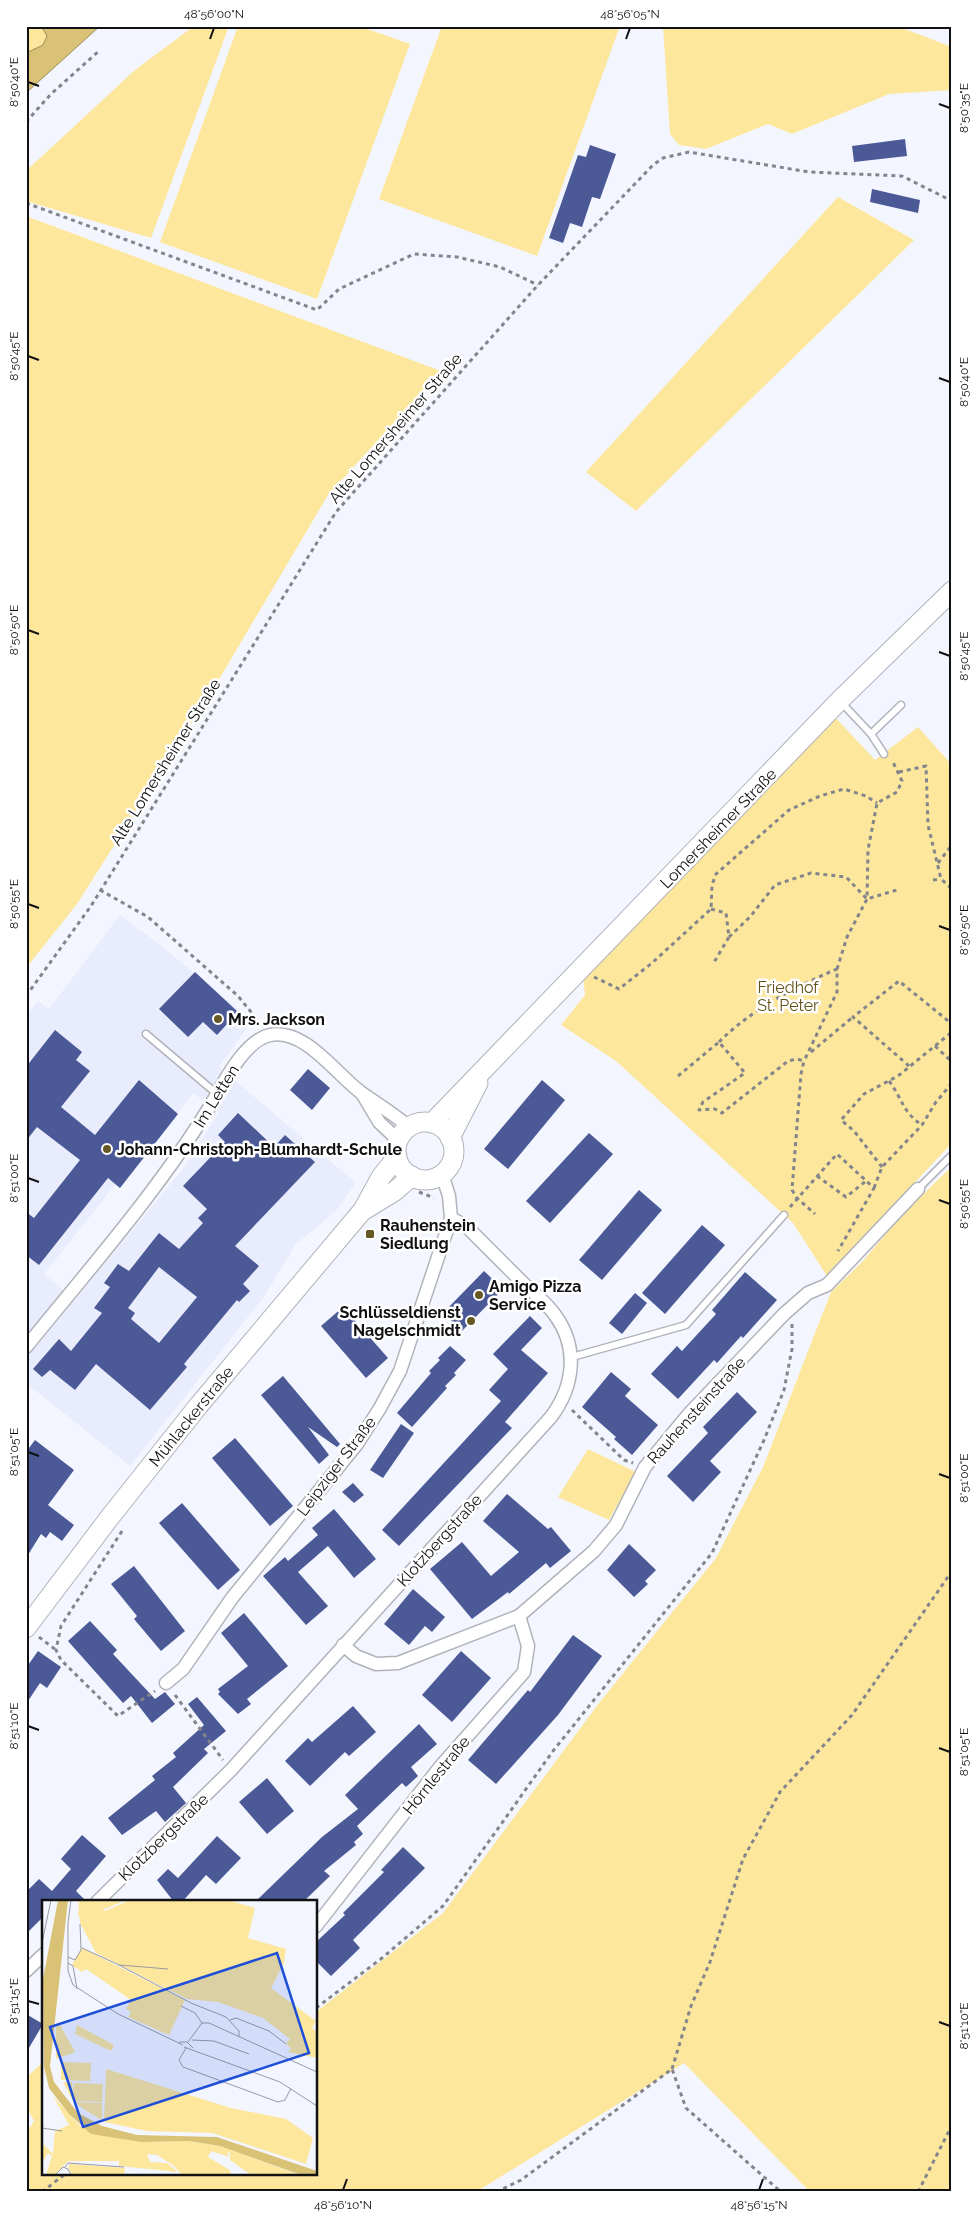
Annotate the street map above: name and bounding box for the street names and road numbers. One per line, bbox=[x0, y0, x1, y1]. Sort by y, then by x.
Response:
street label: Alte Lomersheimer Straße bbox=[325, 349, 466, 507]
street label: Alte Lomersheimer Straße bbox=[106, 675, 225, 849]
street label: Lomersheimer Straße bbox=[656, 764, 780, 892]
street label: Im Letten bbox=[190, 1061, 243, 1131]
street label: Rauhensteinstraße bbox=[643, 1353, 749, 1468]
street label: Mühlackerstraße bbox=[145, 1362, 238, 1470]
street label: Leipziger Straße bbox=[293, 1413, 380, 1520]
street label: Klotzbergstraße bbox=[393, 1490, 486, 1590]
street label: Hörnlestraße bbox=[399, 1732, 474, 1818]
street label: Klotzbergstraße bbox=[115, 1790, 212, 1885]

